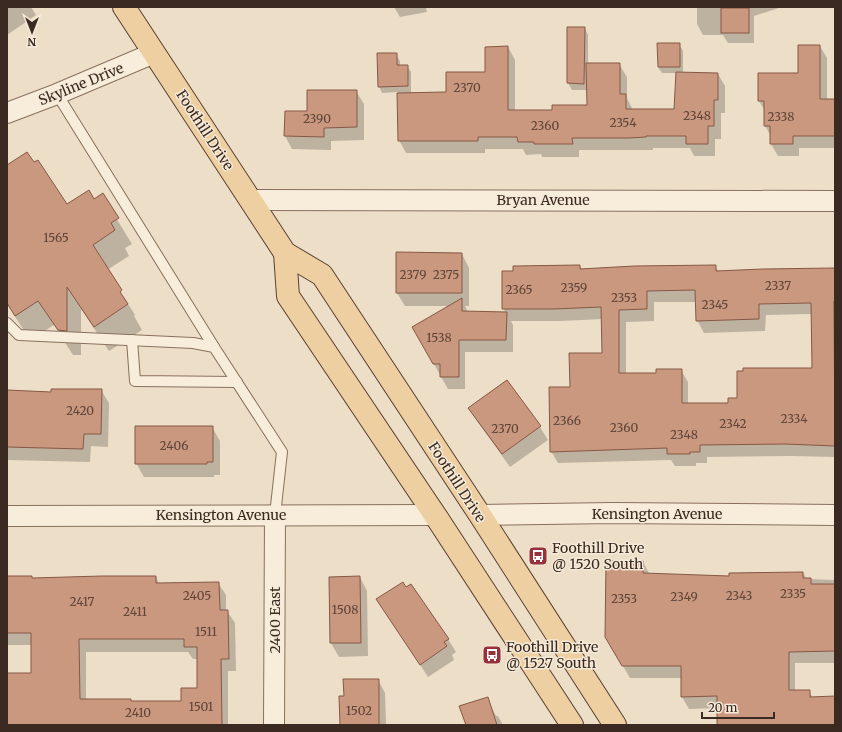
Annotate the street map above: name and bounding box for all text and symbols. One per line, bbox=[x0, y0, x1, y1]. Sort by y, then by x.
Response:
north arrow bbox=[12, 12, 52, 52]
text: N bbox=[27, 35, 36, 49]
street label: Skyline Drive bbox=[36, 59, 126, 109]
house number: 2370 bbox=[453, 80, 481, 95]
street label: Foothill Drive bbox=[172, 86, 238, 174]
house number: 2348 bbox=[683, 108, 711, 123]
house number: 2338 bbox=[768, 109, 794, 124]
house number: 2390 bbox=[303, 111, 331, 126]
house number: 2354 bbox=[609, 115, 637, 130]
house number: 2360 bbox=[531, 118, 559, 133]
street label: Bryan Avenue bbox=[496, 191, 590, 209]
house number: 1565 bbox=[43, 230, 69, 245]
house number: 2379 bbox=[399, 267, 427, 282]
house number: 2375 bbox=[433, 267, 459, 282]
house number: 2337 bbox=[765, 278, 791, 293]
house number: 2359 bbox=[561, 280, 587, 295]
house number: 2365 bbox=[505, 282, 533, 297]
house number: 2353 bbox=[611, 290, 637, 305]
house number: 2345 bbox=[702, 297, 728, 312]
house number: 1538 bbox=[426, 330, 452, 345]
house number: 2420 bbox=[66, 403, 94, 418]
house number: 2334 bbox=[780, 411, 808, 426]
house number: 2366 bbox=[553, 413, 581, 428]
house number: 2342 bbox=[719, 416, 747, 431]
house number: 2360 bbox=[610, 420, 638, 435]
house number: 2370 bbox=[491, 421, 519, 436]
house number: 2348 bbox=[670, 427, 698, 442]
house number: 2406 bbox=[160, 438, 189, 453]
street label: Foothill Drive bbox=[424, 438, 490, 526]
street label: Kensington Avenue bbox=[592, 505, 722, 523]
street label: Kensington Avenue bbox=[156, 506, 286, 524]
place label: Foothill Drive @ 1520 South bbox=[552, 539, 644, 573]
bus stop icon: Foothill Drive @ 1520 South bbox=[527, 545, 549, 567]
street label: 2400 East bbox=[266, 586, 284, 654]
house number: 2335 bbox=[780, 586, 806, 601]
house number: 2405 bbox=[183, 588, 211, 603]
house number: 2343 bbox=[726, 588, 752, 603]
house number: 2349 bbox=[670, 589, 698, 604]
house number: 2353 bbox=[611, 591, 637, 606]
house number: 2417 bbox=[70, 594, 95, 609]
house number: 1508 bbox=[332, 602, 358, 617]
house number: 2411 bbox=[123, 604, 147, 619]
house number: 1511 bbox=[195, 624, 218, 639]
place label: Foothill Drive @ 1527 South bbox=[506, 638, 598, 672]
bus stop icon: Foothill Drive @ 1527 South bbox=[481, 644, 503, 666]
scale bar bbox=[702, 694, 774, 720]
house number: 1501 bbox=[189, 699, 214, 714]
text: 20 m bbox=[708, 700, 737, 715]
house number: 1502 bbox=[346, 703, 372, 718]
house number: 2410 bbox=[125, 705, 151, 720]

